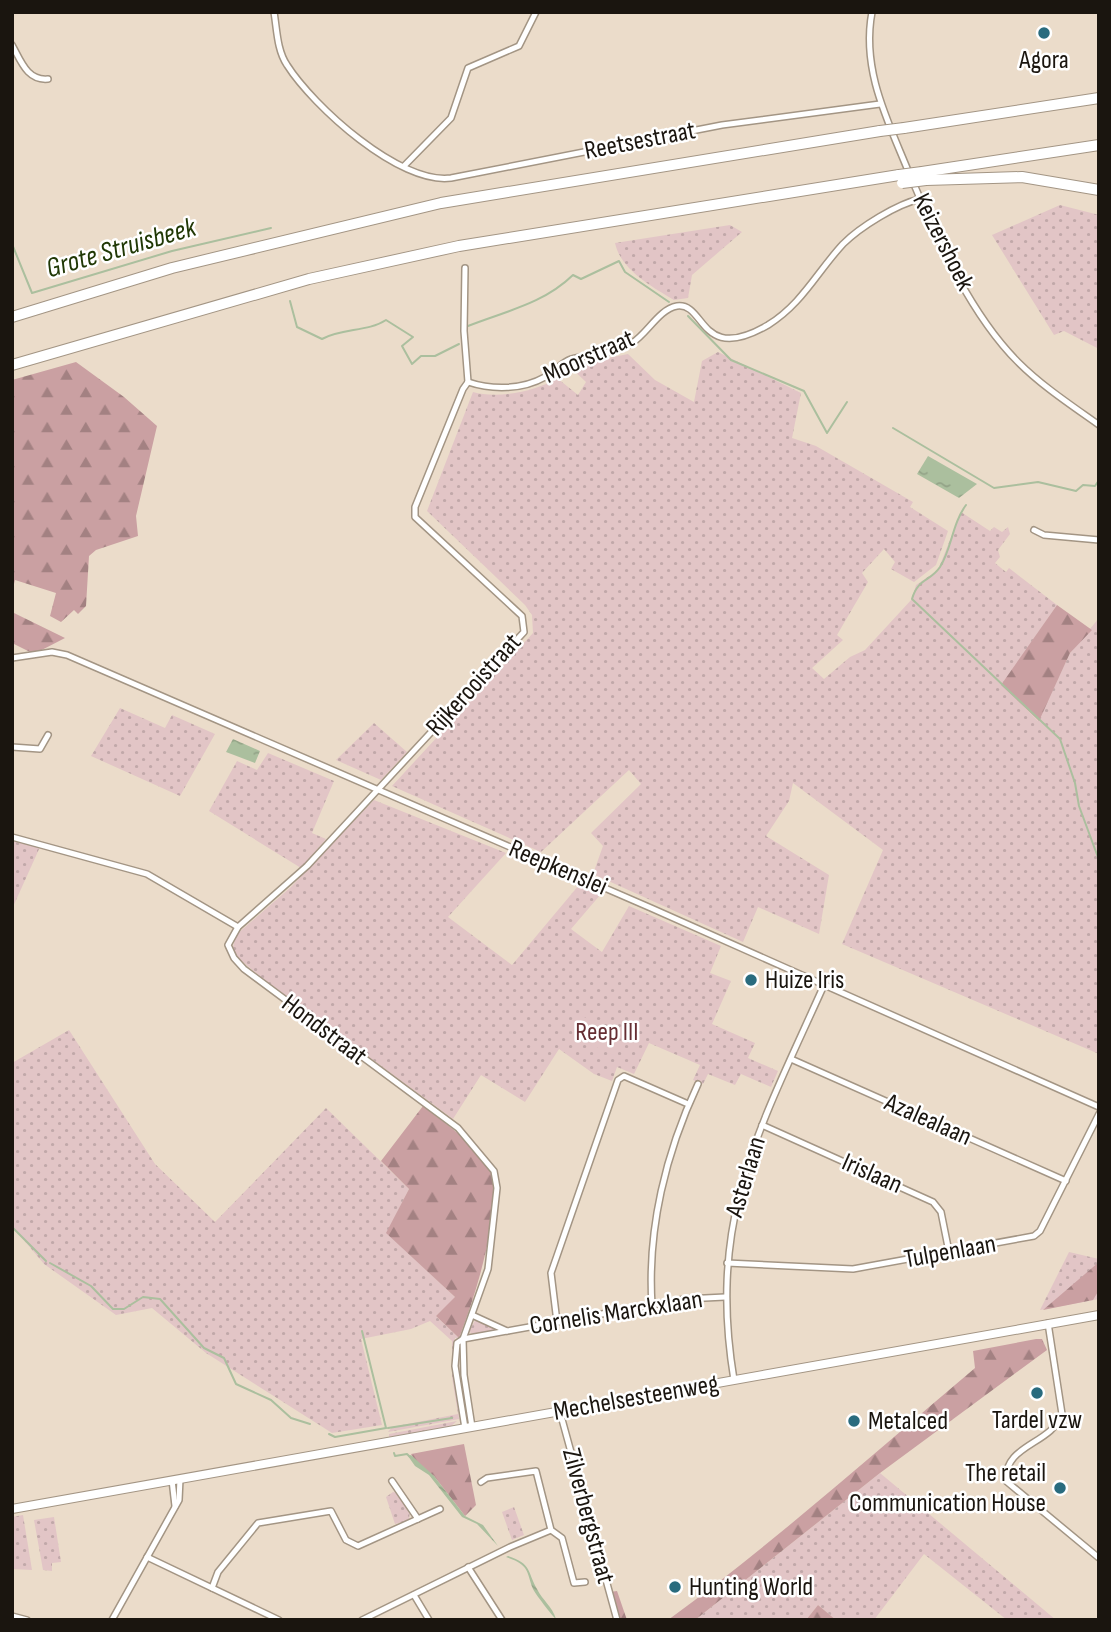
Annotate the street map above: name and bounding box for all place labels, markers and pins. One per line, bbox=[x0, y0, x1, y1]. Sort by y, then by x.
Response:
marker: Agora bbox=[1036, 25, 1052, 41]
place label: Agora bbox=[1018, 45, 1069, 76]
place label: Huize Iris bbox=[765, 965, 844, 996]
marker: Huize Iris bbox=[743, 972, 759, 988]
marker: Tardel vzw bbox=[1029, 1385, 1045, 1401]
place label: Tardel vzw bbox=[992, 1405, 1083, 1436]
place label: Metalced bbox=[868, 1406, 948, 1437]
marker: Metalced bbox=[846, 1413, 862, 1429]
place label: The retail Communication House bbox=[849, 1458, 1046, 1519]
marker: The retail Communication House bbox=[1052, 1480, 1068, 1496]
place label: Hunting World bbox=[689, 1572, 813, 1603]
marker: Hunting World bbox=[667, 1579, 683, 1595]

